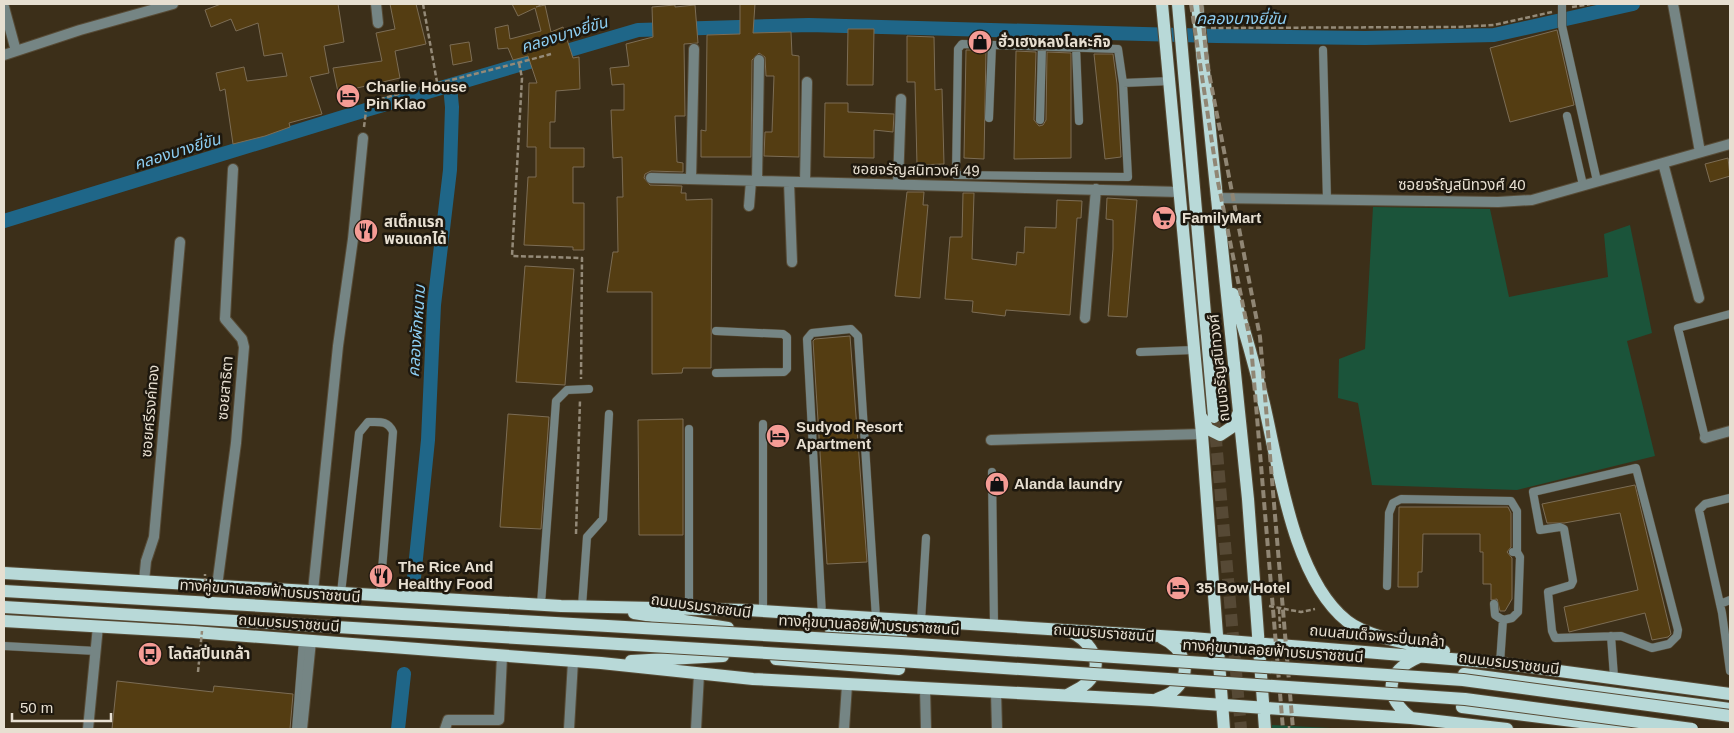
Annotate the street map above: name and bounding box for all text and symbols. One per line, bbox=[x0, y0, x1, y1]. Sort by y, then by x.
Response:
water label: คลองบางยี่ขัน bbox=[1196, 7, 1287, 27]
water label: คลองบางยี่ขัน bbox=[518, 10, 611, 56]
shop icon: ฮั่วเฮงหลงโลหะกิจ bbox=[967, 29, 993, 55]
place label: ฮั่วเฮงหลงโลหะกิจ bbox=[998, 32, 1111, 50]
place label: Charlie House Pin Klao bbox=[366, 78, 467, 112]
hotel icon: Charlie House Pin Klao bbox=[335, 83, 361, 109]
water label: คลองบางยี่ขัน bbox=[131, 127, 224, 173]
street label: ซอยจรัญสนิทวงศ์ 49 bbox=[852, 160, 980, 179]
street label: ซอยจรัญสนิทวงศ์ 40 bbox=[1398, 176, 1526, 193]
supermarket icon: FamilyMart bbox=[1151, 205, 1177, 231]
place label: FamilyMart bbox=[1182, 209, 1261, 226]
place label: สเต็กแรก พอแดกได้ bbox=[384, 213, 447, 247]
restaurant icon: สเต็กแรก พอแดกได้ bbox=[353, 218, 379, 244]
water label: คลองผักหนาม bbox=[405, 283, 428, 378]
street label: ถนนจรัญสนิทวงศ์ bbox=[1204, 313, 1233, 423]
street label: ซอยสาธิตา bbox=[213, 355, 236, 421]
street label: ซอยศรีรงค์ทอง bbox=[137, 364, 162, 458]
place label: Sudyod Resort Apartment bbox=[796, 418, 903, 452]
hotel icon: Sudyod Resort Apartment bbox=[765, 423, 791, 449]
shop icon: Alanda laundry bbox=[984, 471, 1010, 497]
place label: Alanda laundry bbox=[1014, 475, 1123, 492]
place label: The Rice And Healthy Food bbox=[398, 558, 493, 592]
restaurant icon: The Rice And Healthy Food bbox=[368, 563, 394, 589]
hotel icon: 35 Bow Hotel bbox=[1165, 575, 1191, 601]
street label: ทางคู่ขนานลอยฟ้าบรมราชชนนี bbox=[179, 576, 361, 606]
place label: 35 Bow Hotel bbox=[1196, 579, 1290, 596]
street label: ถนนบรมราชชนนี bbox=[650, 590, 752, 621]
street label: ถนนบรมราชชนนี bbox=[238, 610, 340, 635]
street label: ทางคู่ขนานลอยฟ้าบรมราชชนนี bbox=[778, 611, 960, 639]
street label: ถนนบรมราชชนนี bbox=[1053, 620, 1155, 645]
street label: ถนนสมเด็จพระปิ่นเกล้า bbox=[1309, 620, 1446, 650]
street label: ทางคู่ขนานลอยฟ้าบรมราชชนนี bbox=[1182, 636, 1364, 666]
bus stop icon: โลตัสปิ่นเกล้า bbox=[137, 641, 163, 667]
place label: โลตัสปิ่นเกล้า bbox=[168, 644, 250, 662]
street label: ถนนบรมราชชนนี bbox=[1458, 648, 1560, 677]
scale bar bbox=[12, 690, 111, 722]
text: 50 m bbox=[20, 699, 53, 716]

